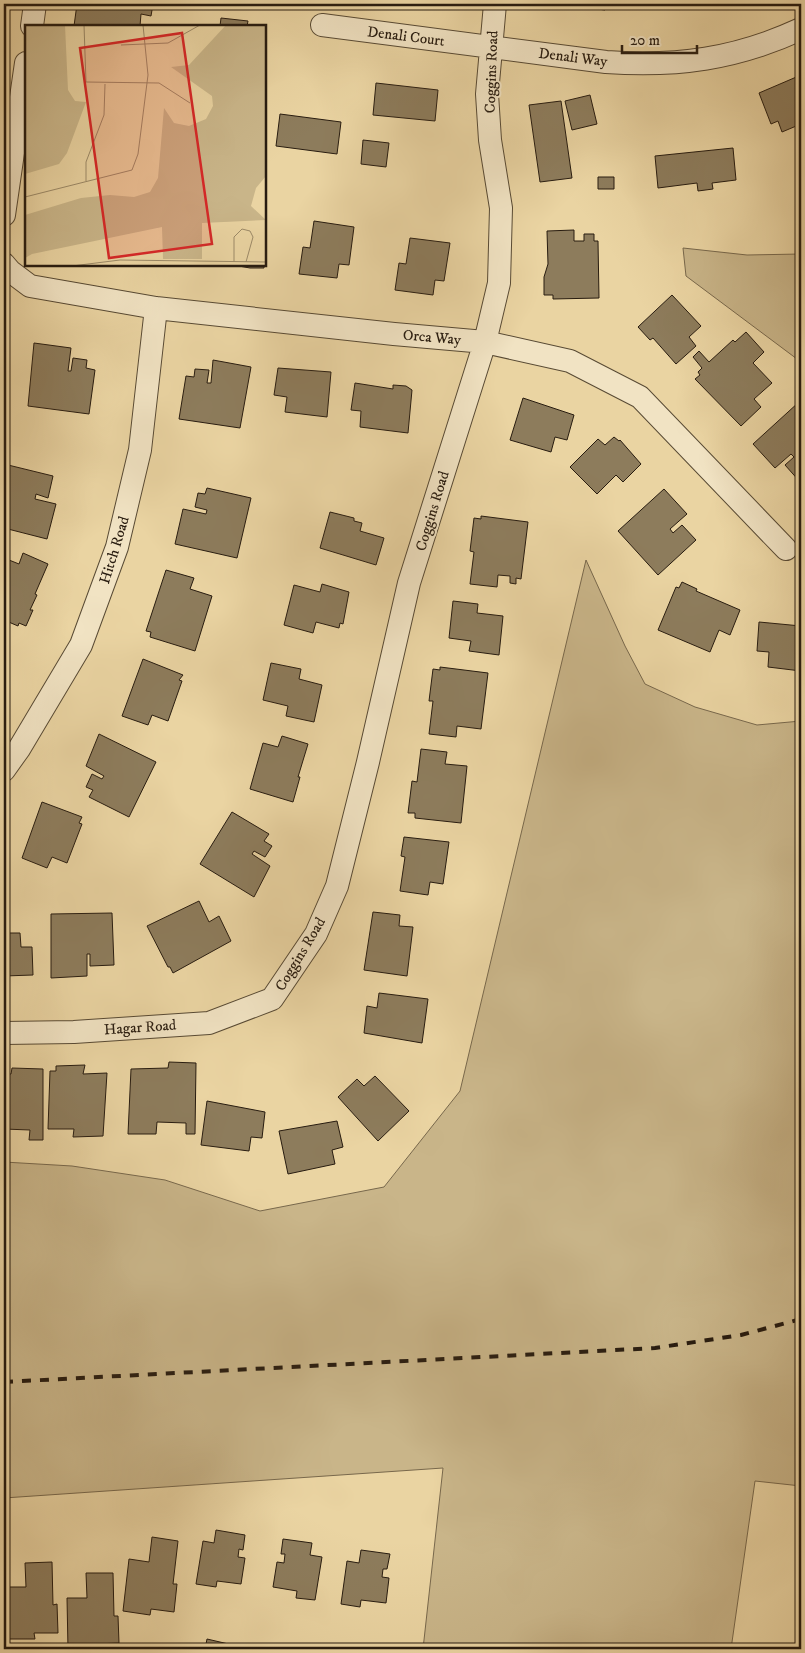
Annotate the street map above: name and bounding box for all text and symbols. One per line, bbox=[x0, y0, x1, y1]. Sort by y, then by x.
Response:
street label: Denali Court bbox=[366, 22, 446, 51]
scale bar bbox=[622, 22, 698, 54]
inset map bbox=[25, 25, 266, 266]
street label: Coggins Road bbox=[481, 30, 502, 114]
text: 20 m bbox=[630, 31, 660, 50]
street label: Denali Way bbox=[537, 44, 609, 71]
street label: Orca Way bbox=[402, 325, 463, 350]
street label: Coggins Road bbox=[411, 468, 454, 554]
street label: Hitch Road bbox=[95, 514, 134, 586]
street label: Coggins Road bbox=[271, 913, 330, 995]
street label: Hagar Road bbox=[103, 1015, 177, 1040]

